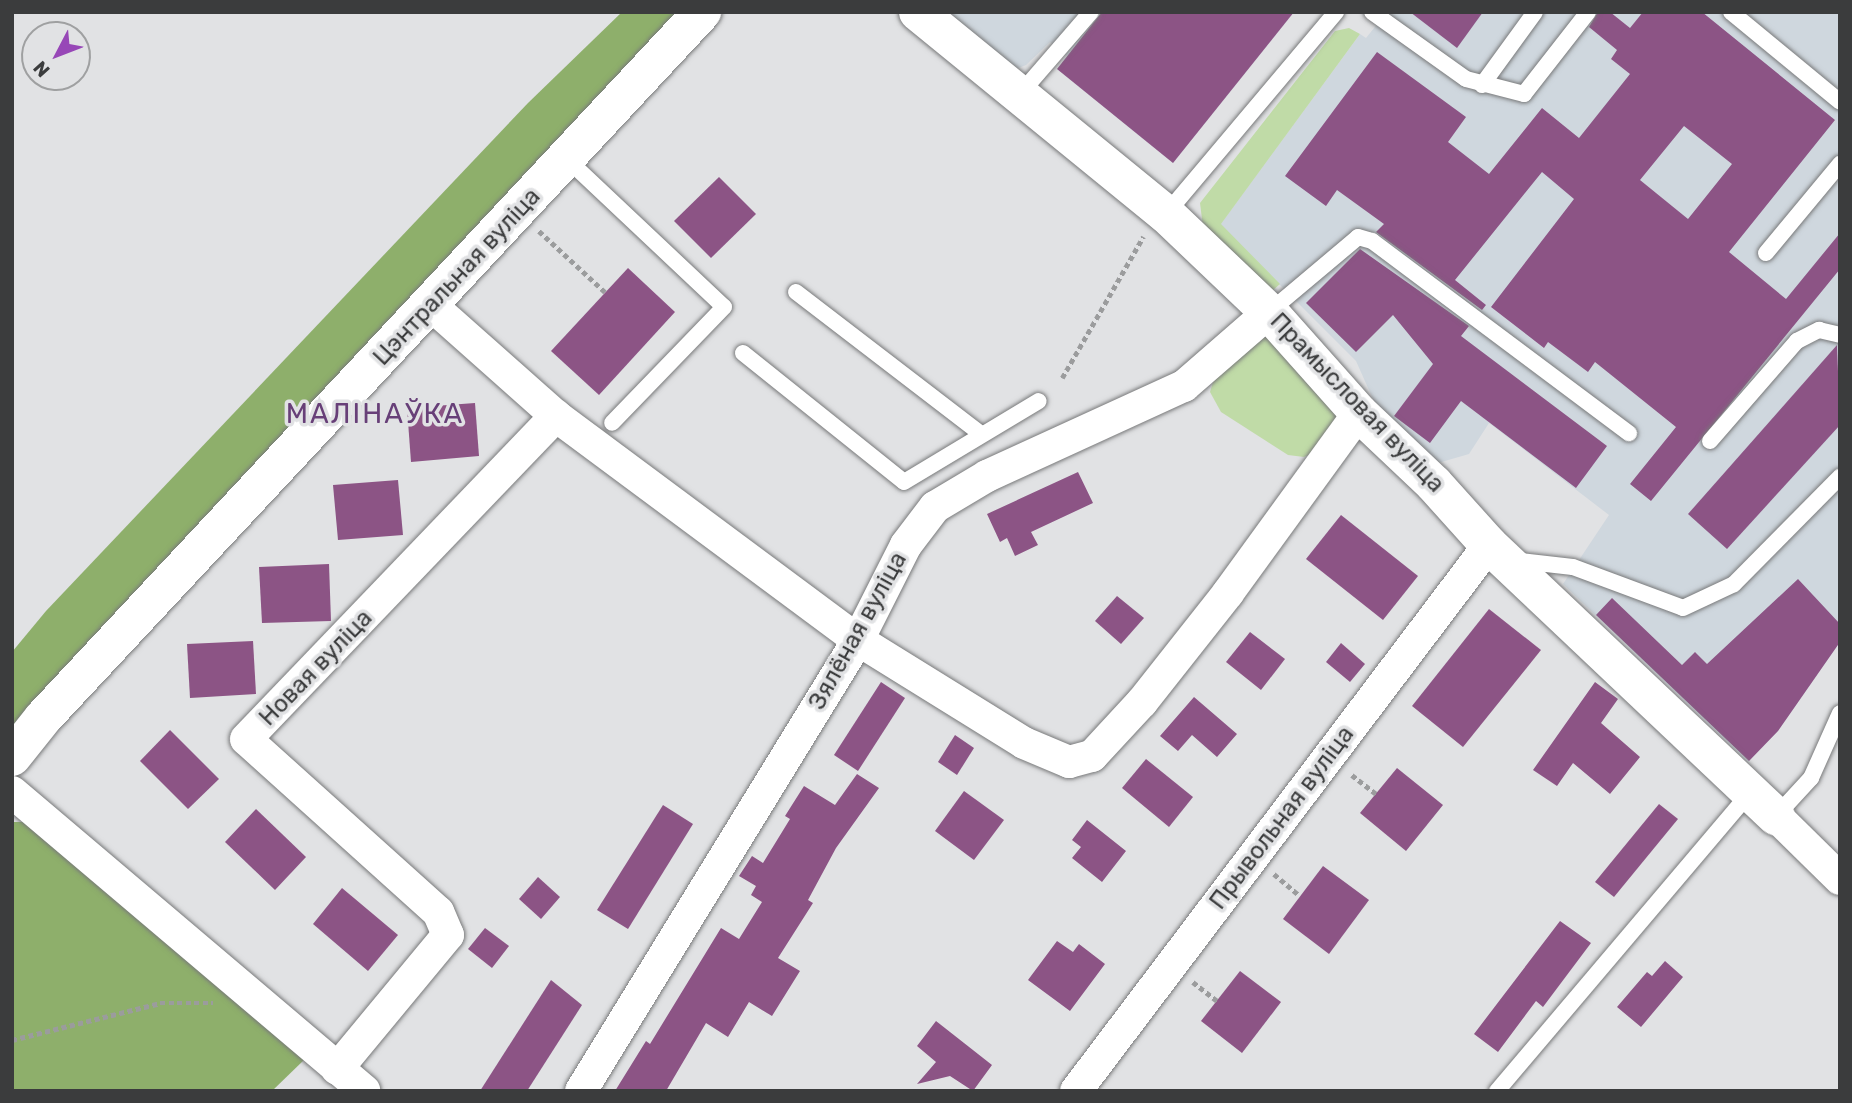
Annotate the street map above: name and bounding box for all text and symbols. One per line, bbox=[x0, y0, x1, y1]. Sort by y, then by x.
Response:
north arrow bbox=[21, 21, 91, 91]
text: N bbox=[28, 56, 55, 82]
street label: Цэнтральная вуліца bbox=[367, 182, 547, 372]
street label: Прамысловая вуліца bbox=[1264, 307, 1450, 499]
district label: МАЛІНАЎКА bbox=[287, 397, 463, 431]
street label: Зялёная вуліца bbox=[803, 547, 913, 715]
street label: Новая вуліца bbox=[253, 604, 379, 732]
street label: Прывольная вуліца bbox=[1204, 721, 1360, 915]

